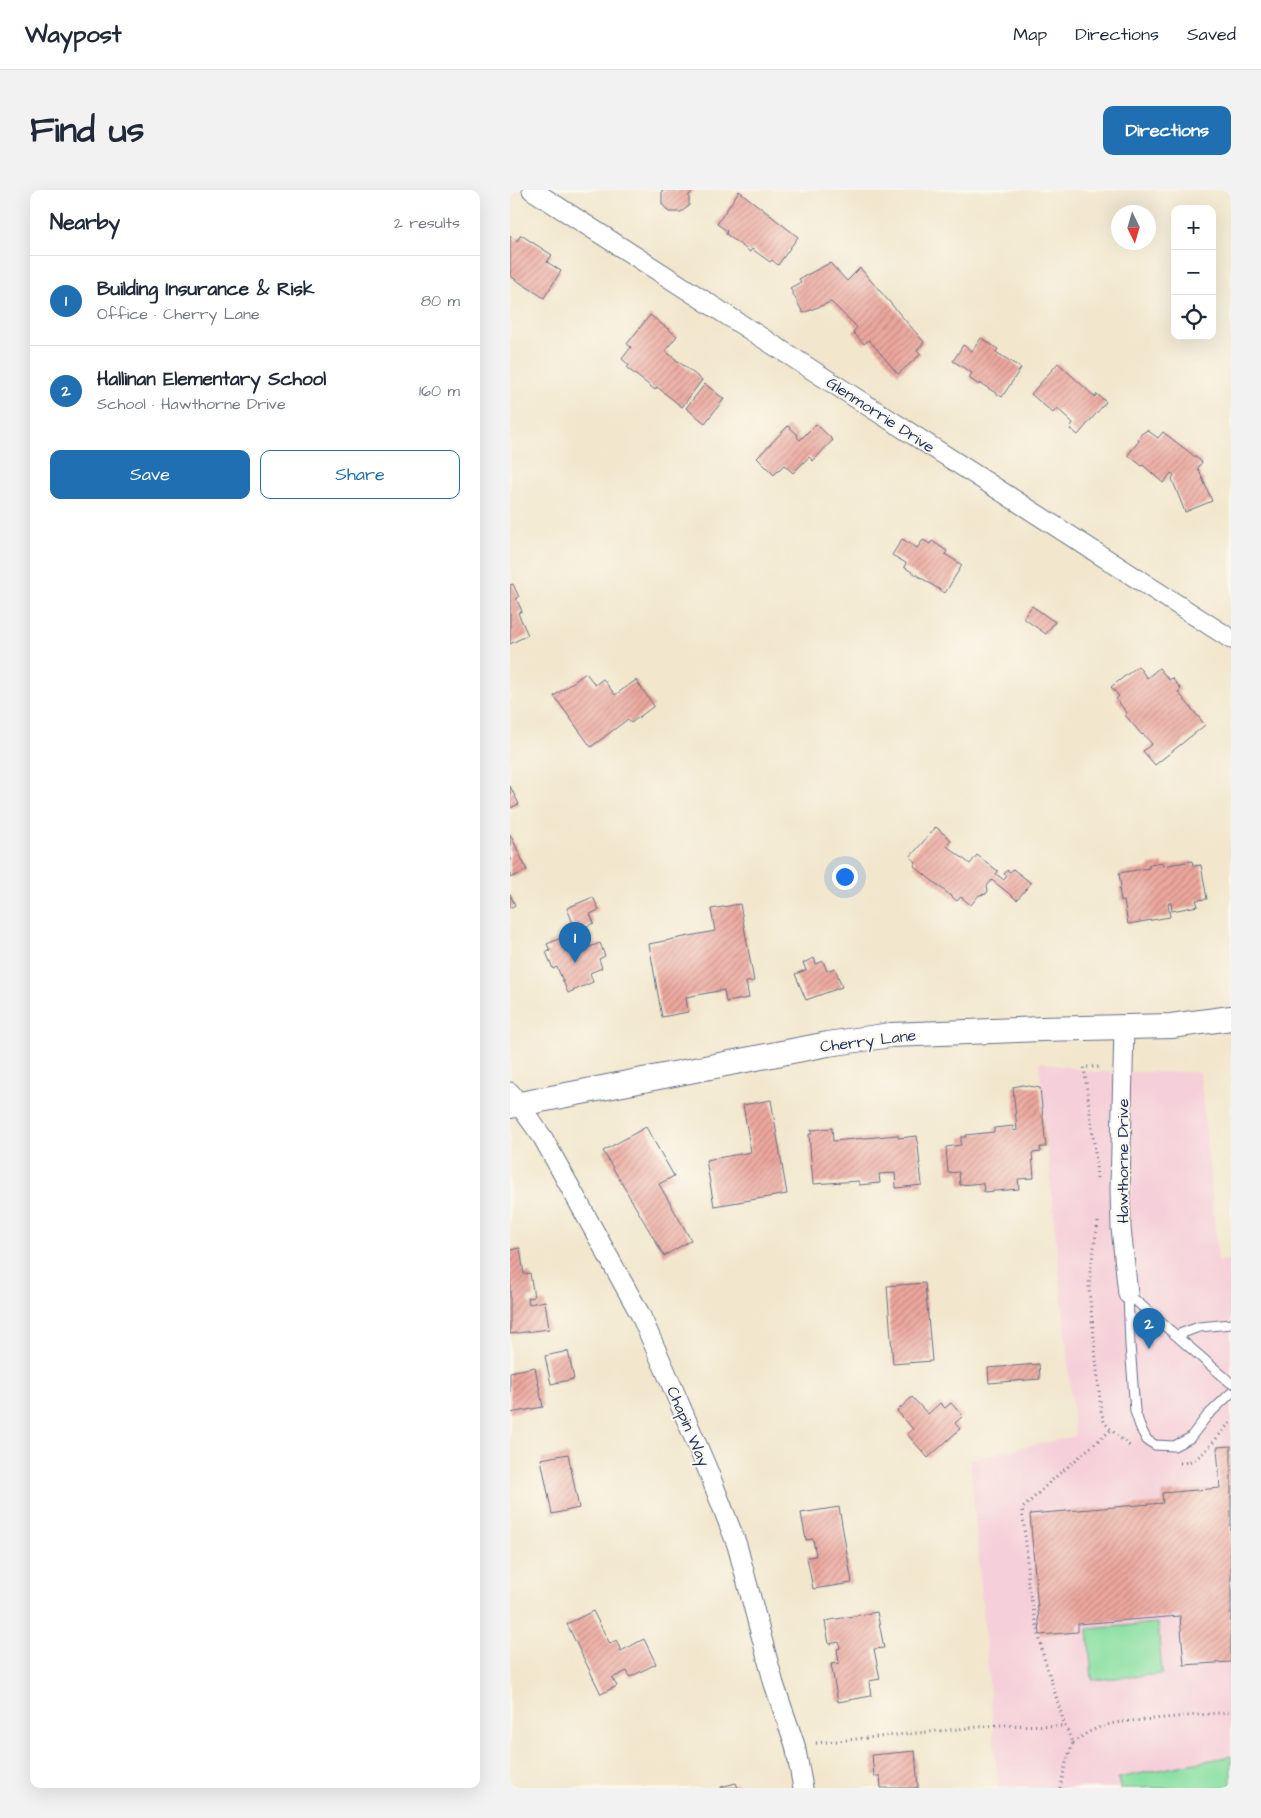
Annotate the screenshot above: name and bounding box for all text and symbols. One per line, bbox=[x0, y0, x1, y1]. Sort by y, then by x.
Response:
text: Waypost bbox=[25, 18, 122, 52]
text: Map bbox=[1013, 22, 1047, 47]
text: Directions bbox=[1075, 22, 1159, 47]
text: Saved bbox=[1187, 22, 1236, 47]
text: Find us bbox=[30, 106, 144, 155]
button: Directions bbox=[1103, 106, 1231, 155]
north arrow bbox=[1111, 205, 1156, 250]
map controls bbox=[1171, 205, 1216, 340]
button: + bbox=[1171, 205, 1216, 250]
text: Nearby bbox=[50, 208, 120, 237]
text: 2 results bbox=[394, 212, 460, 234]
button: − bbox=[1171, 250, 1216, 295]
text: Building Insurance & Risk bbox=[97, 276, 315, 303]
text: 1 bbox=[65, 290, 67, 312]
text: 80 m bbox=[421, 290, 460, 312]
button: locate bbox=[1171, 295, 1216, 340]
text: Office · Cherry Lane bbox=[97, 303, 260, 325]
text: Hallinan Elementary School bbox=[97, 366, 326, 393]
street label: Glenmorrie Drive bbox=[822, 371, 939, 458]
text: 2 bbox=[61, 380, 71, 402]
text: 160 m bbox=[419, 380, 460, 402]
text: School · Hawthorne Drive bbox=[97, 393, 286, 415]
button: Save bbox=[50, 450, 250, 499]
button: Share bbox=[260, 450, 460, 499]
your location bbox=[832, 864, 858, 890]
pin: 1 bbox=[559, 922, 591, 963]
street label: Cherry Lane bbox=[819, 1024, 918, 1059]
street label: Hawthorne Drive bbox=[1112, 1098, 1134, 1223]
pin: 2 bbox=[1133, 1308, 1165, 1349]
street label: Chapin Way bbox=[660, 1383, 715, 1470]

